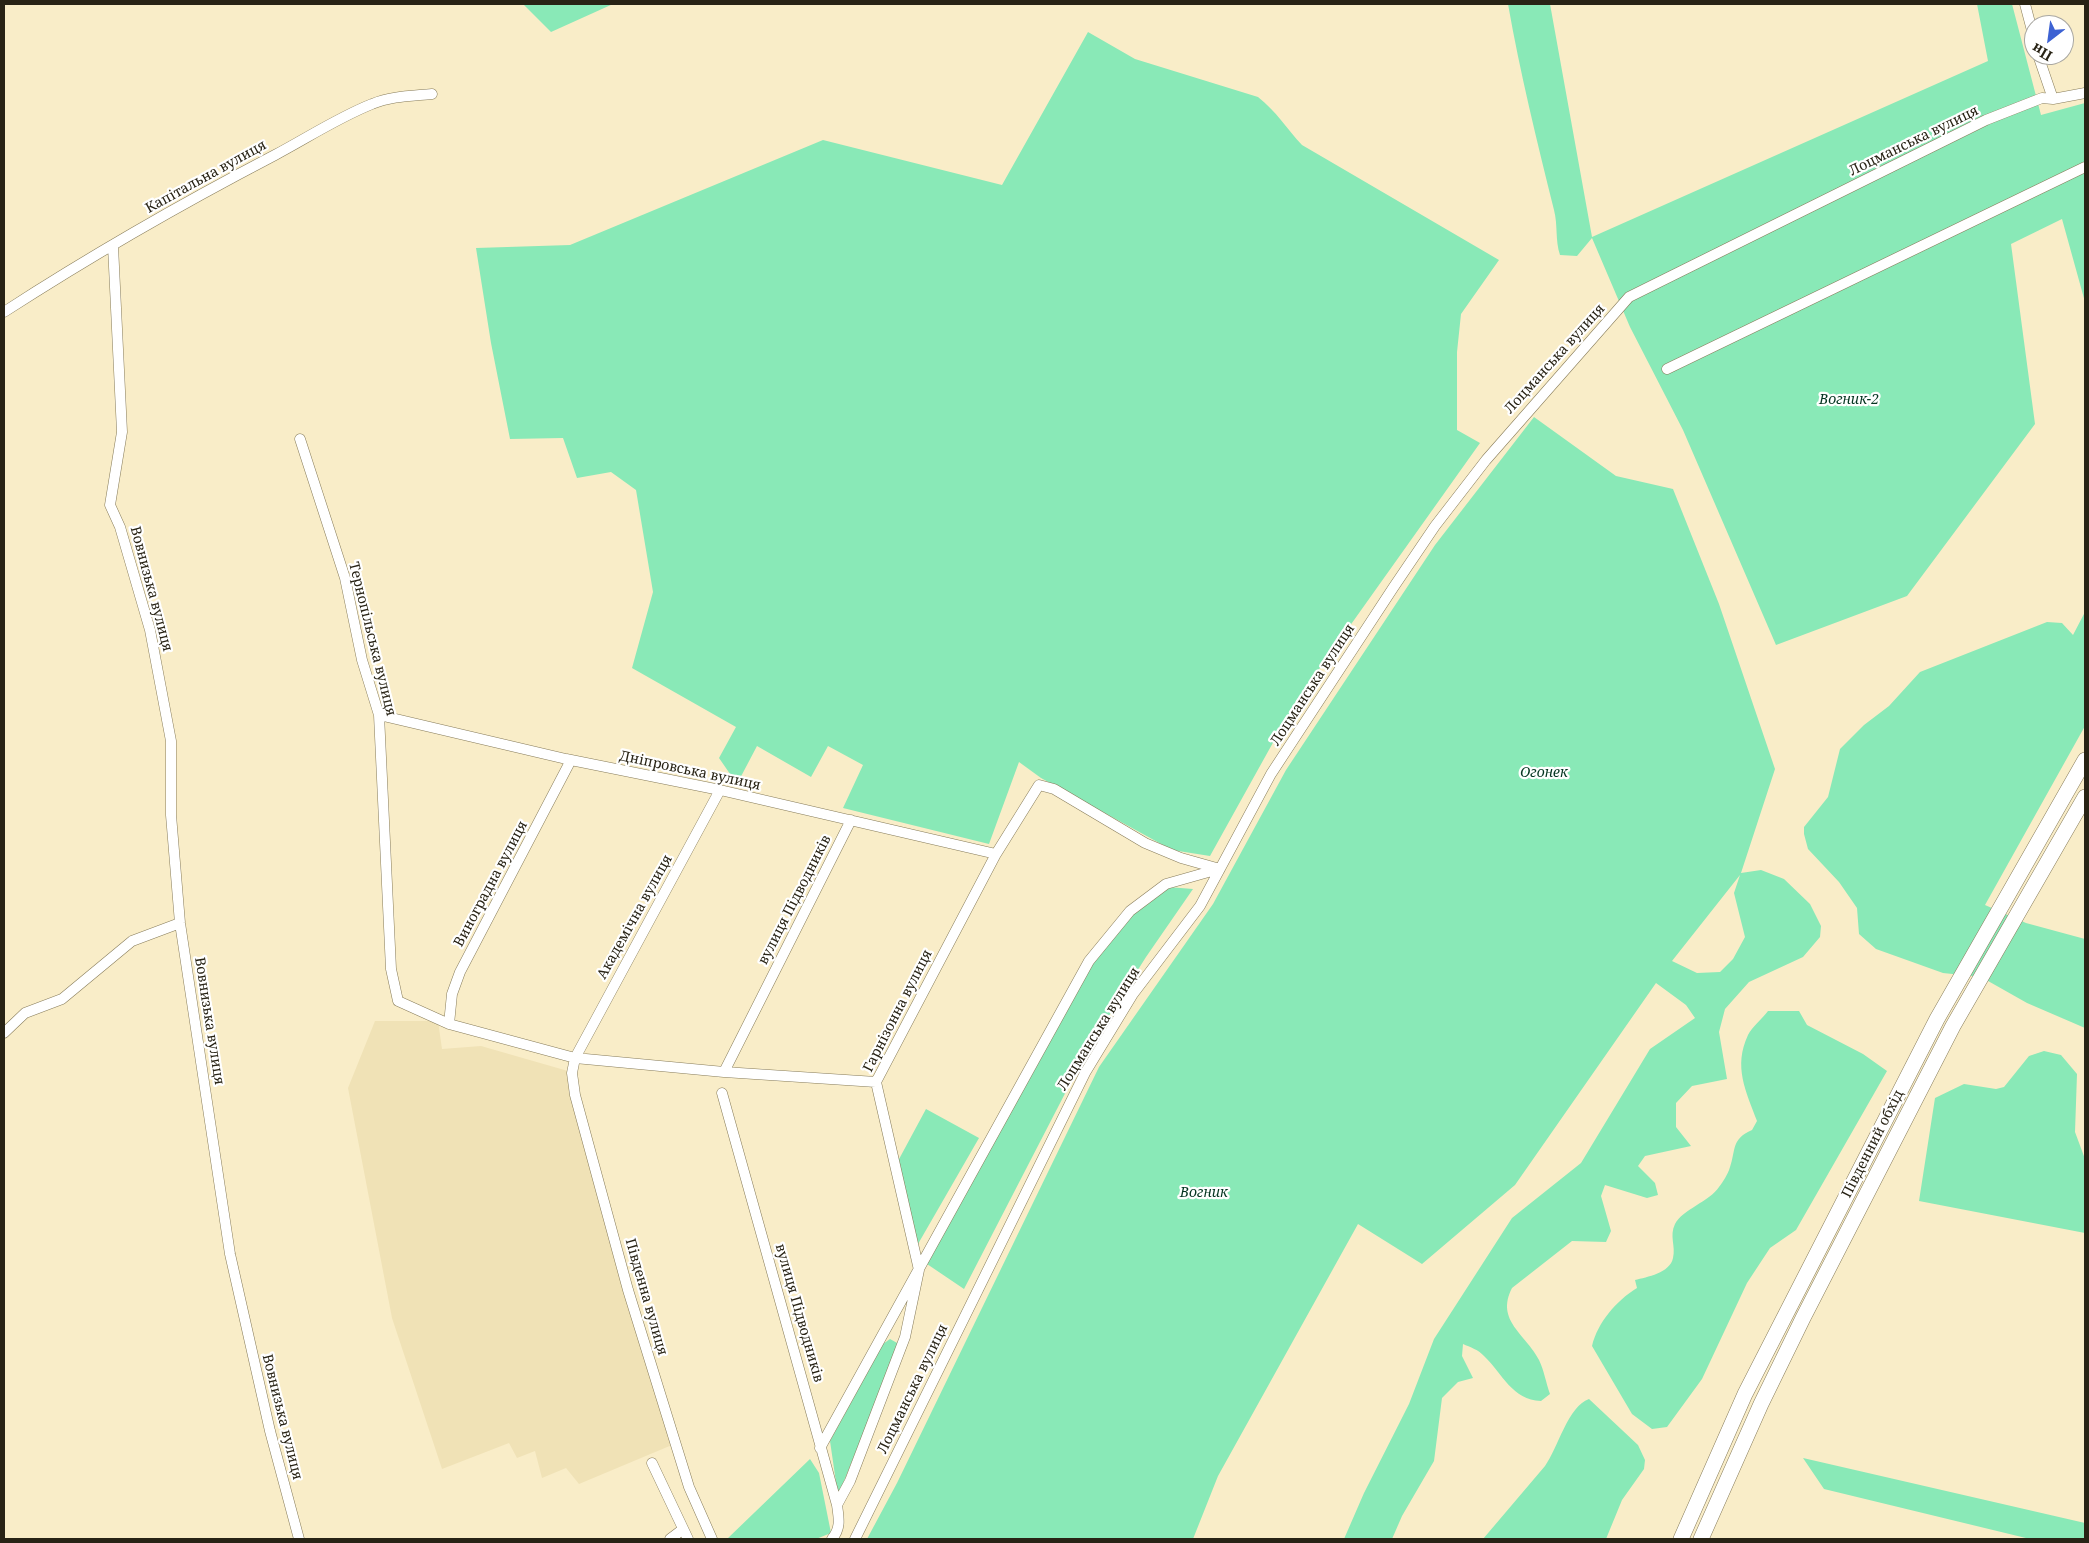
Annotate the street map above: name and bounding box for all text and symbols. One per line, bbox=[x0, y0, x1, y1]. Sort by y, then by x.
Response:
north arrow bbox=[2024, 15, 2074, 65]
text: Пн bbox=[2028, 39, 2055, 66]
street label: Лоцманська вулиця bbox=[1847, 102, 1981, 180]
street label: Капітальна вулиця bbox=[143, 137, 269, 217]
street label: Лоцманська вулиця bbox=[1501, 301, 1609, 417]
park label: Вогник-2 bbox=[1819, 392, 1879, 408]
street label: Вовнизька вулиця bbox=[126, 525, 176, 653]
street label: Тернопільська вулиця bbox=[345, 560, 399, 718]
street label: Лоцманська вулиця bbox=[1267, 621, 1359, 749]
street label: Дніпровська вулиця bbox=[618, 748, 762, 794]
park label: Огонек bbox=[1520, 765, 1568, 781]
street label: Виноградна вулиця bbox=[451, 818, 531, 950]
street label: вулиця Підводників bbox=[755, 832, 835, 968]
street label: Академічна вулиця bbox=[594, 852, 676, 982]
street label: Гарнізонна вулиця bbox=[860, 947, 936, 1075]
street label: Вовнизька вулиця bbox=[191, 956, 227, 1086]
street label: Лоцманська вулиця bbox=[1054, 964, 1144, 1094]
street label: Південний обхід bbox=[1839, 1087, 1907, 1201]
park label: Вогник bbox=[1180, 1185, 1228, 1201]
street label: Південна вулиця bbox=[621, 1237, 671, 1357]
street label: вулиця Підводників bbox=[771, 1242, 827, 1384]
street label: Лоцманська вулиця bbox=[874, 1322, 952, 1456]
street label: Вовнизька вулиця bbox=[258, 1352, 306, 1482]

